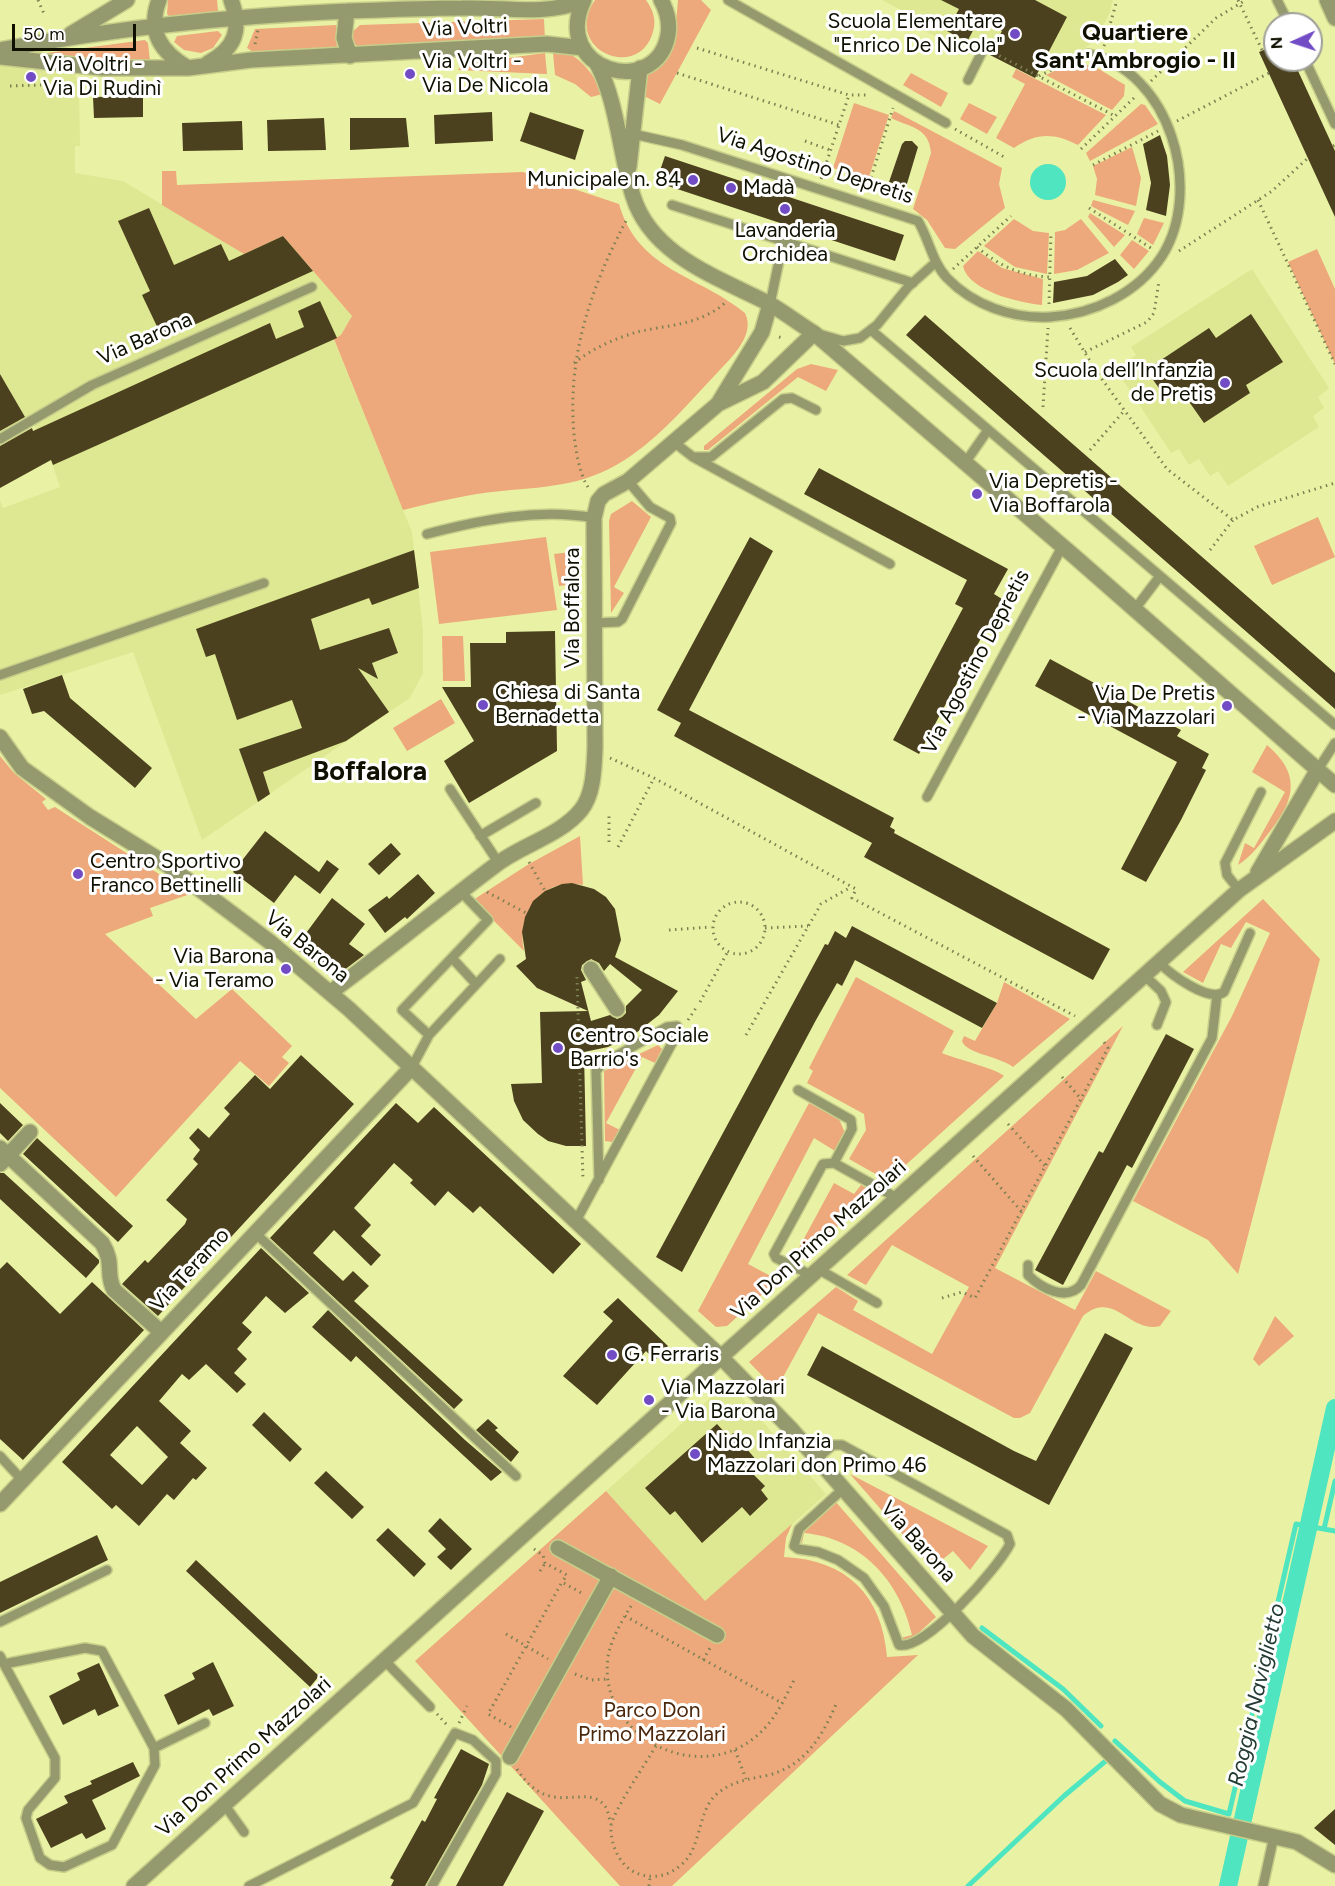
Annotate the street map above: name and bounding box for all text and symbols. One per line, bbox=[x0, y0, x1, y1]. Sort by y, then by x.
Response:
place label: Scuola Elementare "Enrico De Nicola" bbox=[828, 9, 1003, 59]
scale bar bbox=[15, 12, 140, 50]
north arrow bbox=[1263, 12, 1323, 72]
street label: Via Voltri bbox=[422, 13, 508, 43]
district label: Quartiere Sant'Ambrogio - II bbox=[1034, 19, 1236, 75]
text: 50 m bbox=[23, 23, 65, 45]
marker: Scuola Elementare "Enrico De Nicola" bbox=[1008, 27, 1022, 41]
text: N bbox=[1267, 36, 1286, 50]
place label: Via Voltri - Via De Nicola bbox=[422, 49, 548, 99]
place label: Via Voltri - Via Di Rudinì bbox=[43, 52, 161, 102]
marker: Via Voltri - Via De Nicola bbox=[403, 67, 417, 81]
marker: Via Voltri - Via Di Rudinì bbox=[24, 70, 38, 84]
street label: Via Agostino Depretis bbox=[714, 122, 916, 210]
place label: Municipale n. 84 bbox=[527, 167, 681, 193]
marker: Municipale n. 84 bbox=[686, 173, 700, 187]
place label: Madà bbox=[743, 175, 794, 201]
marker: Madà bbox=[724, 181, 738, 195]
marker: Lavanderia Orchidea bbox=[778, 202, 792, 216]
place label: Lavanderia Orchidea bbox=[734, 218, 836, 268]
street label: Via Barona bbox=[94, 307, 196, 371]
place label: Scuola dell’Infanzia de Pretis bbox=[1034, 358, 1213, 408]
marker: Scuola dell’Infanzia de Pretis bbox=[1218, 376, 1232, 390]
place label: Via Depretis - Via Boffarola bbox=[989, 469, 1118, 519]
marker: Via Depretis - Via Boffarola bbox=[970, 487, 984, 501]
street label: Via Boffalora bbox=[560, 547, 586, 669]
street label: Via Agostino Depretis bbox=[917, 566, 1035, 758]
place label: Chiesa di Santa Bernadetta bbox=[495, 680, 640, 730]
place label: Via De Pretis - Via Mazzolari bbox=[1077, 681, 1215, 731]
marker: Chiesa di Santa Bernadetta bbox=[476, 698, 490, 712]
marker: Via De Pretis - Via Mazzolari bbox=[1220, 699, 1234, 713]
district label: Boffalora bbox=[313, 756, 427, 788]
place label: Centro Sportivo Franco Bettinelli bbox=[90, 849, 242, 899]
marker: Centro Sportivo Franco Bettinelli bbox=[71, 867, 85, 881]
street label: Via Barona bbox=[260, 906, 354, 988]
place label: Via Barona - Via Teramo bbox=[155, 944, 274, 994]
marker: Via Barona - Via Teramo bbox=[279, 962, 293, 976]
place label: Centro Sociale Barrio's bbox=[570, 1023, 709, 1073]
marker: Centro Sociale Barrio's bbox=[551, 1041, 565, 1055]
street label: Via Don Primo Mazzolari bbox=[726, 1155, 912, 1325]
street label: Via Teramo bbox=[145, 1223, 235, 1317]
place label: G. Ferraris bbox=[624, 1342, 719, 1368]
marker: G. Ferraris bbox=[605, 1348, 619, 1362]
place label: Via Mazzolari - Via Barona bbox=[661, 1375, 785, 1425]
marker: Via Mazzolari - Via Barona bbox=[642, 1393, 656, 1407]
place label: Nido Infanzia Mazzolari don Primo 46 bbox=[707, 1429, 926, 1479]
marker: Nido Infanzia Mazzolari don Primo 46 bbox=[688, 1447, 702, 1461]
street label: Via Barona bbox=[875, 1496, 961, 1588]
water label: Roggia Naviglietto bbox=[1223, 1601, 1291, 1789]
street label: Via Don Primo Mazzolari bbox=[151, 1672, 337, 1842]
park label: Parco Don Primo Mazzolari bbox=[578, 1698, 726, 1748]

